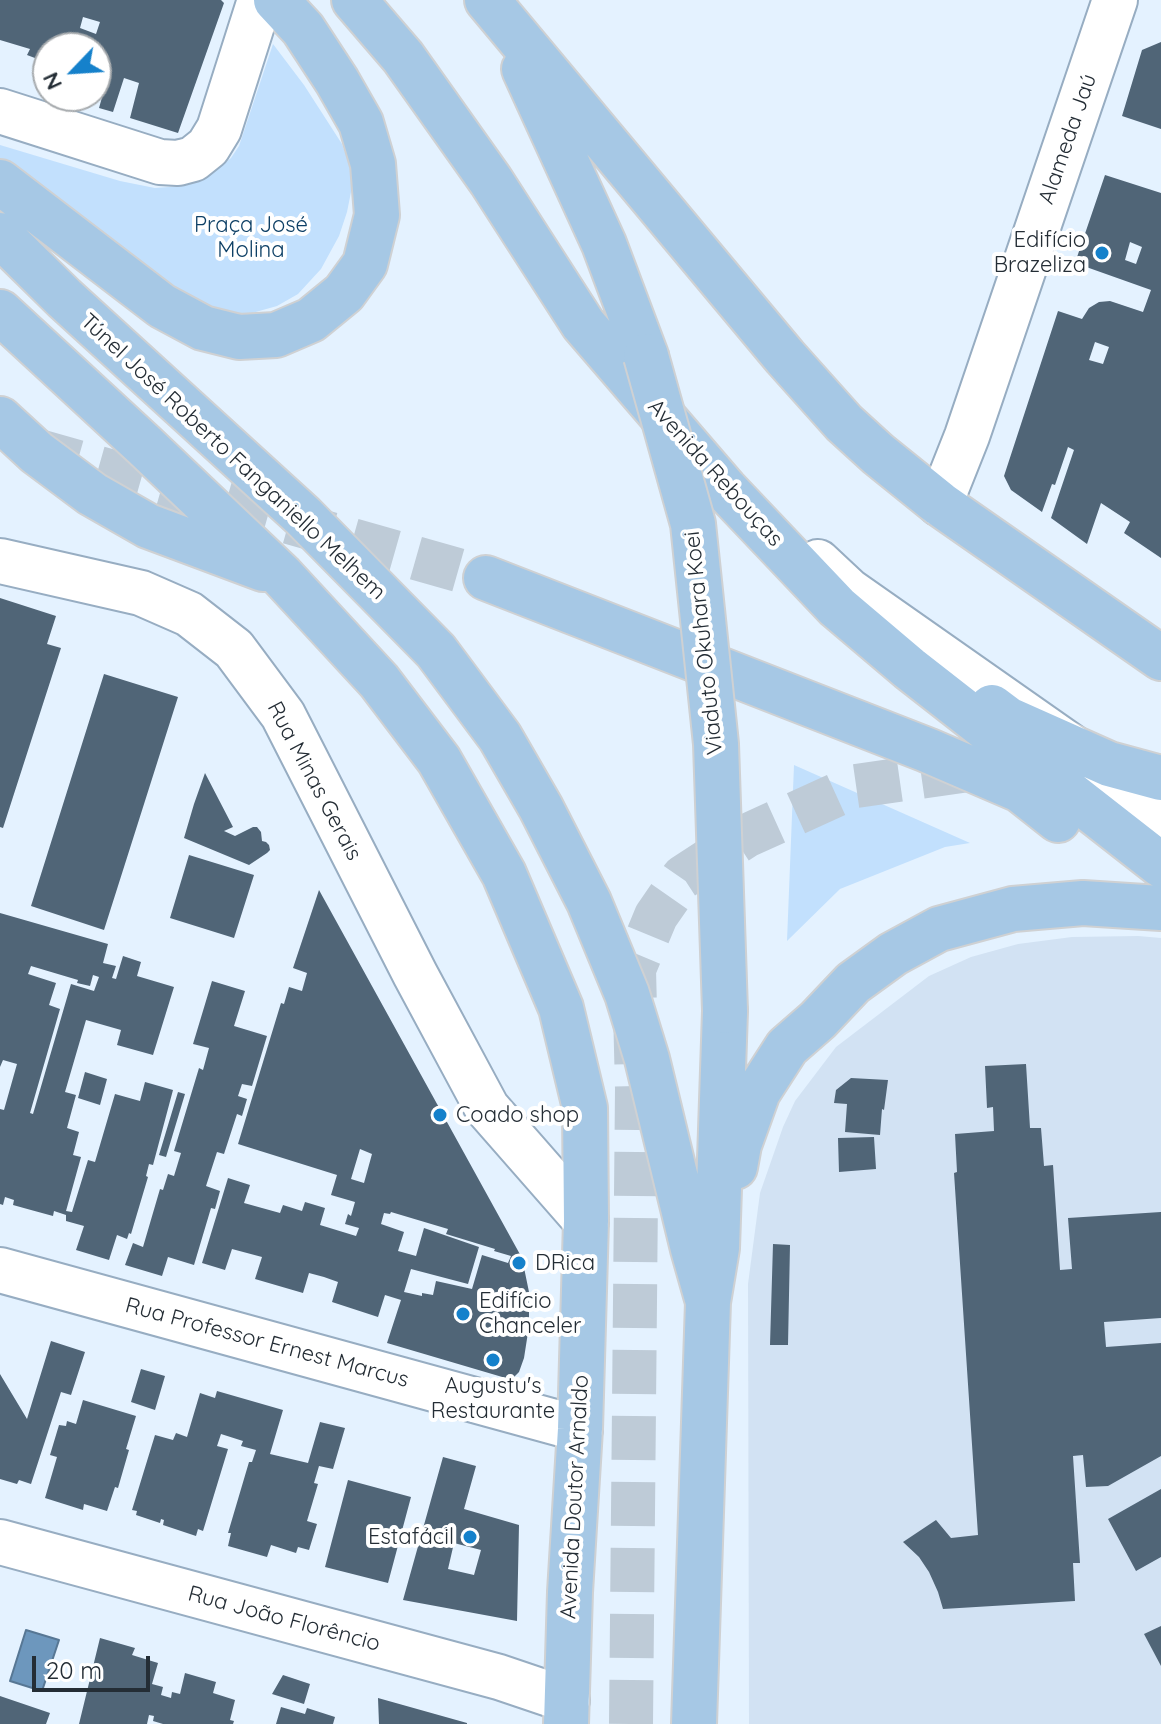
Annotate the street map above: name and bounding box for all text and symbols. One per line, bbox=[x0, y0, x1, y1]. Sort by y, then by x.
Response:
north arrow bbox=[32, 32, 112, 112]
text: N bbox=[36, 68, 68, 95]
street label: Alameda Jaú bbox=[1033, 70, 1103, 208]
park label: Praça José Molina bbox=[194, 212, 308, 264]
place label: Edifício Brazeliza bbox=[994, 227, 1086, 278]
marker: Edifício Brazeliza bbox=[1093, 244, 1111, 262]
street label: Túnel José Roberto Fanganiello Melhem bbox=[75, 308, 391, 606]
street label: Avenida Rebouças bbox=[642, 394, 788, 552]
street label: Viaduto Okuhara Koei bbox=[679, 530, 729, 756]
street label: Rua Minas Gerais bbox=[261, 697, 367, 865]
place label: Coado shop bbox=[456, 1102, 579, 1128]
marker: Coado shop bbox=[431, 1106, 449, 1124]
place label: DRica bbox=[535, 1250, 595, 1276]
marker: DRica bbox=[510, 1254, 528, 1272]
place label: Edifício Chanceler bbox=[479, 1288, 581, 1340]
street label: Rua Professor Ernest Marcus bbox=[122, 1292, 412, 1394]
marker: Edifício Chanceler bbox=[454, 1305, 472, 1323]
marker: Augustu's Restaurante bbox=[484, 1351, 502, 1369]
place label: Augustu's Restaurante bbox=[431, 1373, 555, 1424]
street label: Avenida Doutor Arnaldo bbox=[555, 1374, 595, 1620]
place label: Estafácil bbox=[368, 1524, 454, 1550]
marker: Estafácil bbox=[461, 1528, 479, 1546]
street label: Rua João Florêncio bbox=[185, 1581, 383, 1657]
scale bar bbox=[36, 1640, 154, 1690]
text: 20 m bbox=[46, 1655, 102, 1685]

